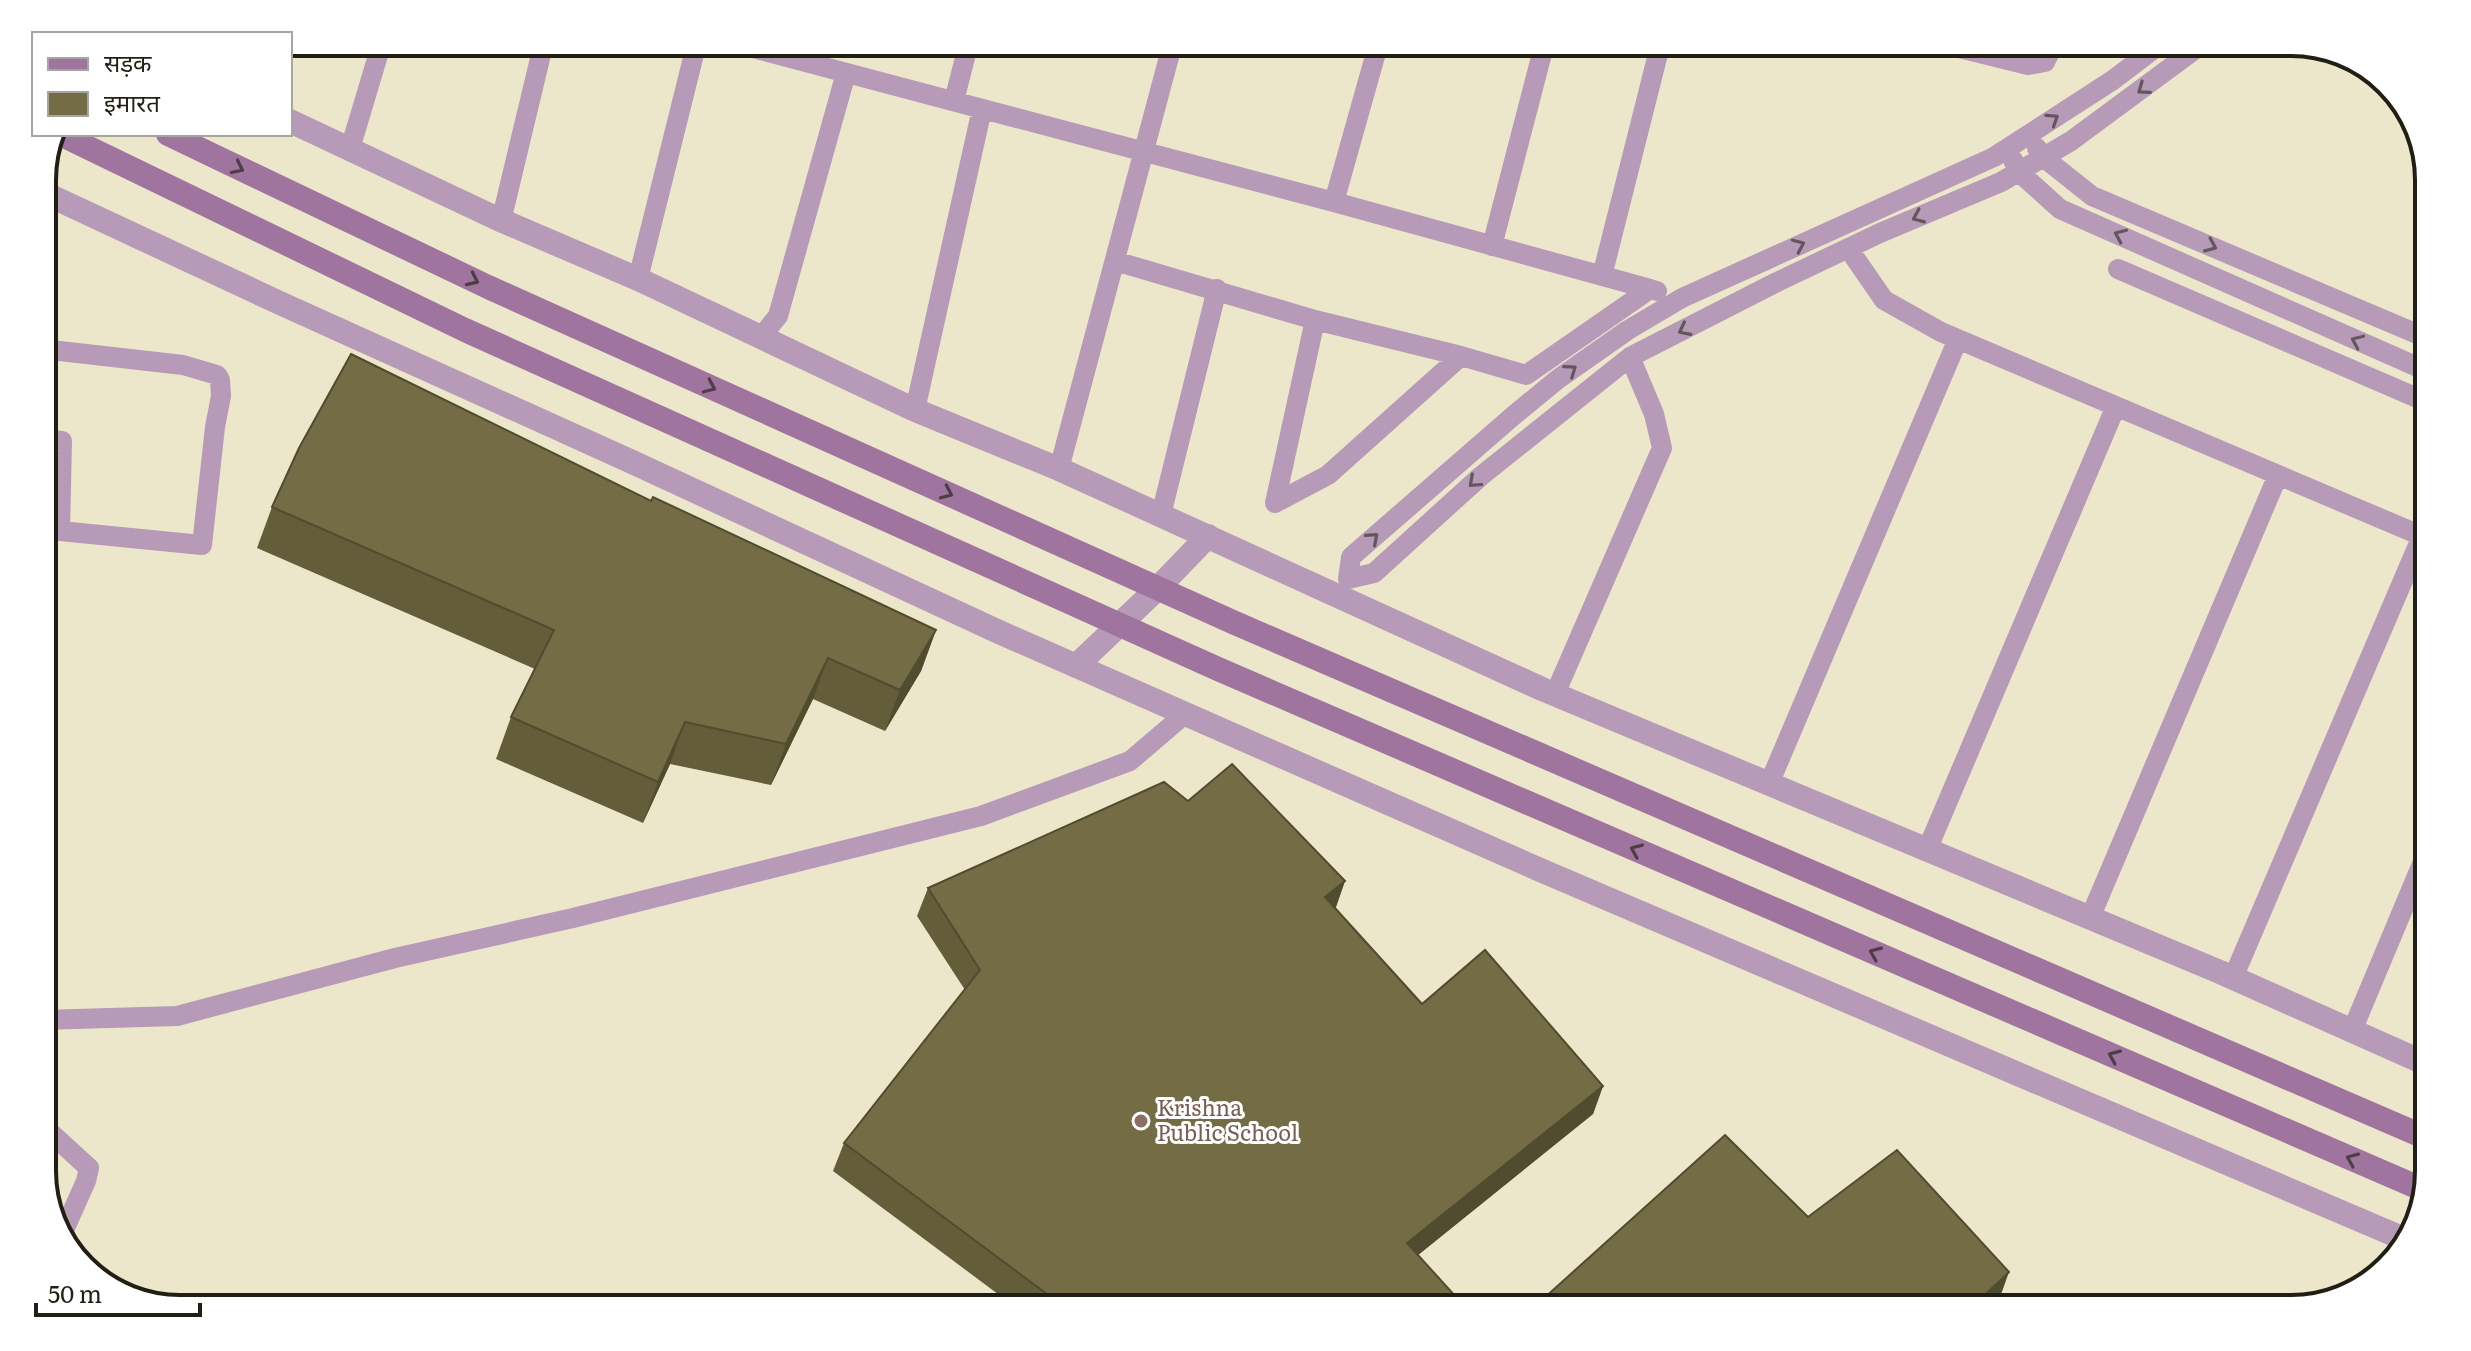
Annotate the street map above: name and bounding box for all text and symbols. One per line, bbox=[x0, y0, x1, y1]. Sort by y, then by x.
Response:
legend bbox=[32, 32, 292, 136]
text: सड़क bbox=[104, 44, 152, 79]
one-way arrow bbox=[2137, 79, 2151, 94]
text: इमारत bbox=[104, 84, 161, 119]
one-way arrow bbox=[2045, 113, 2059, 128]
one-way arrow bbox=[230, 158, 245, 174]
one-way arrow bbox=[1912, 207, 1926, 224]
one-way arrow bbox=[2113, 229, 2128, 245]
one-way arrow bbox=[2202, 237, 2217, 253]
one-way arrow bbox=[1790, 239, 1805, 255]
one-way arrow bbox=[464, 270, 479, 286]
one-way arrow bbox=[1677, 320, 1692, 335]
one-way arrow bbox=[2351, 334, 2366, 350]
one-way arrow bbox=[1563, 365, 1577, 380]
one-way arrow bbox=[701, 377, 716, 393]
one-way arrow bbox=[1469, 472, 1484, 487]
one-way arrow bbox=[939, 484, 953, 500]
one-way arrow bbox=[1364, 533, 1379, 548]
one-way arrow bbox=[1630, 843, 1644, 859]
one-way arrow bbox=[1869, 946, 1883, 962]
one-way arrow bbox=[2108, 1049, 2122, 1065]
place label: Krishna Public School bbox=[1157, 1090, 1298, 1148]
marker: Krishna Public School bbox=[1132, 1112, 1150, 1130]
one-way arrow bbox=[2346, 1152, 2361, 1168]
scale bar bbox=[36, 1267, 200, 1317]
text: 50 m bbox=[48, 1275, 102, 1310]

